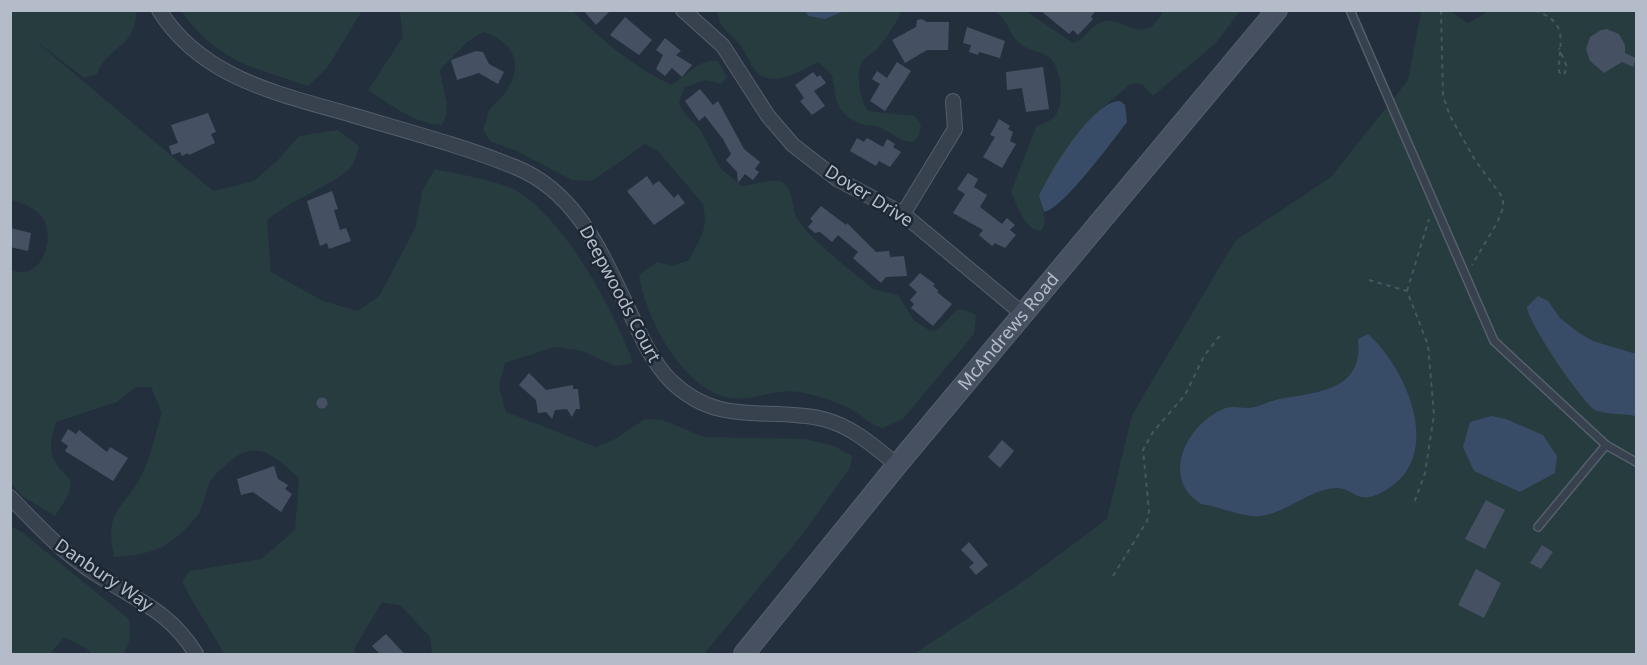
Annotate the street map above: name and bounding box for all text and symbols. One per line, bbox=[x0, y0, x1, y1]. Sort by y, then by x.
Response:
street label: Dover Drive bbox=[821, 159, 918, 232]
street label: Deepwoods Court bbox=[575, 221, 667, 367]
street label: McAndrews Road bbox=[952, 267, 1064, 395]
street label: Danbury Way bbox=[51, 532, 159, 616]

